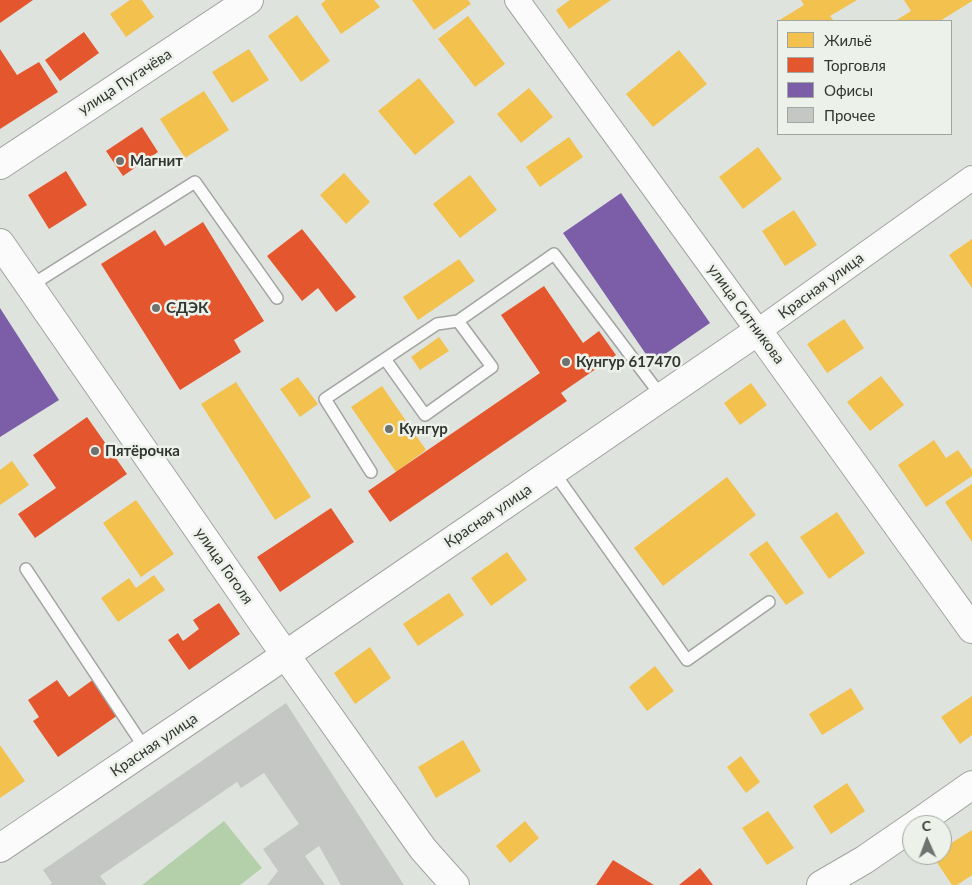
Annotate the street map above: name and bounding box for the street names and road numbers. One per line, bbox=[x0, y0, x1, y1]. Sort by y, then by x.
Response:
street label: улица Пугачёва bbox=[75, 45, 175, 119]
street label: Красная улица bbox=[775, 249, 867, 323]
street label: улица Ситникова bbox=[704, 261, 788, 367]
street label: Красная улица bbox=[441, 480, 535, 552]
street label: улица Гоголя bbox=[191, 524, 257, 608]
street label: Красная улица bbox=[107, 709, 201, 781]

